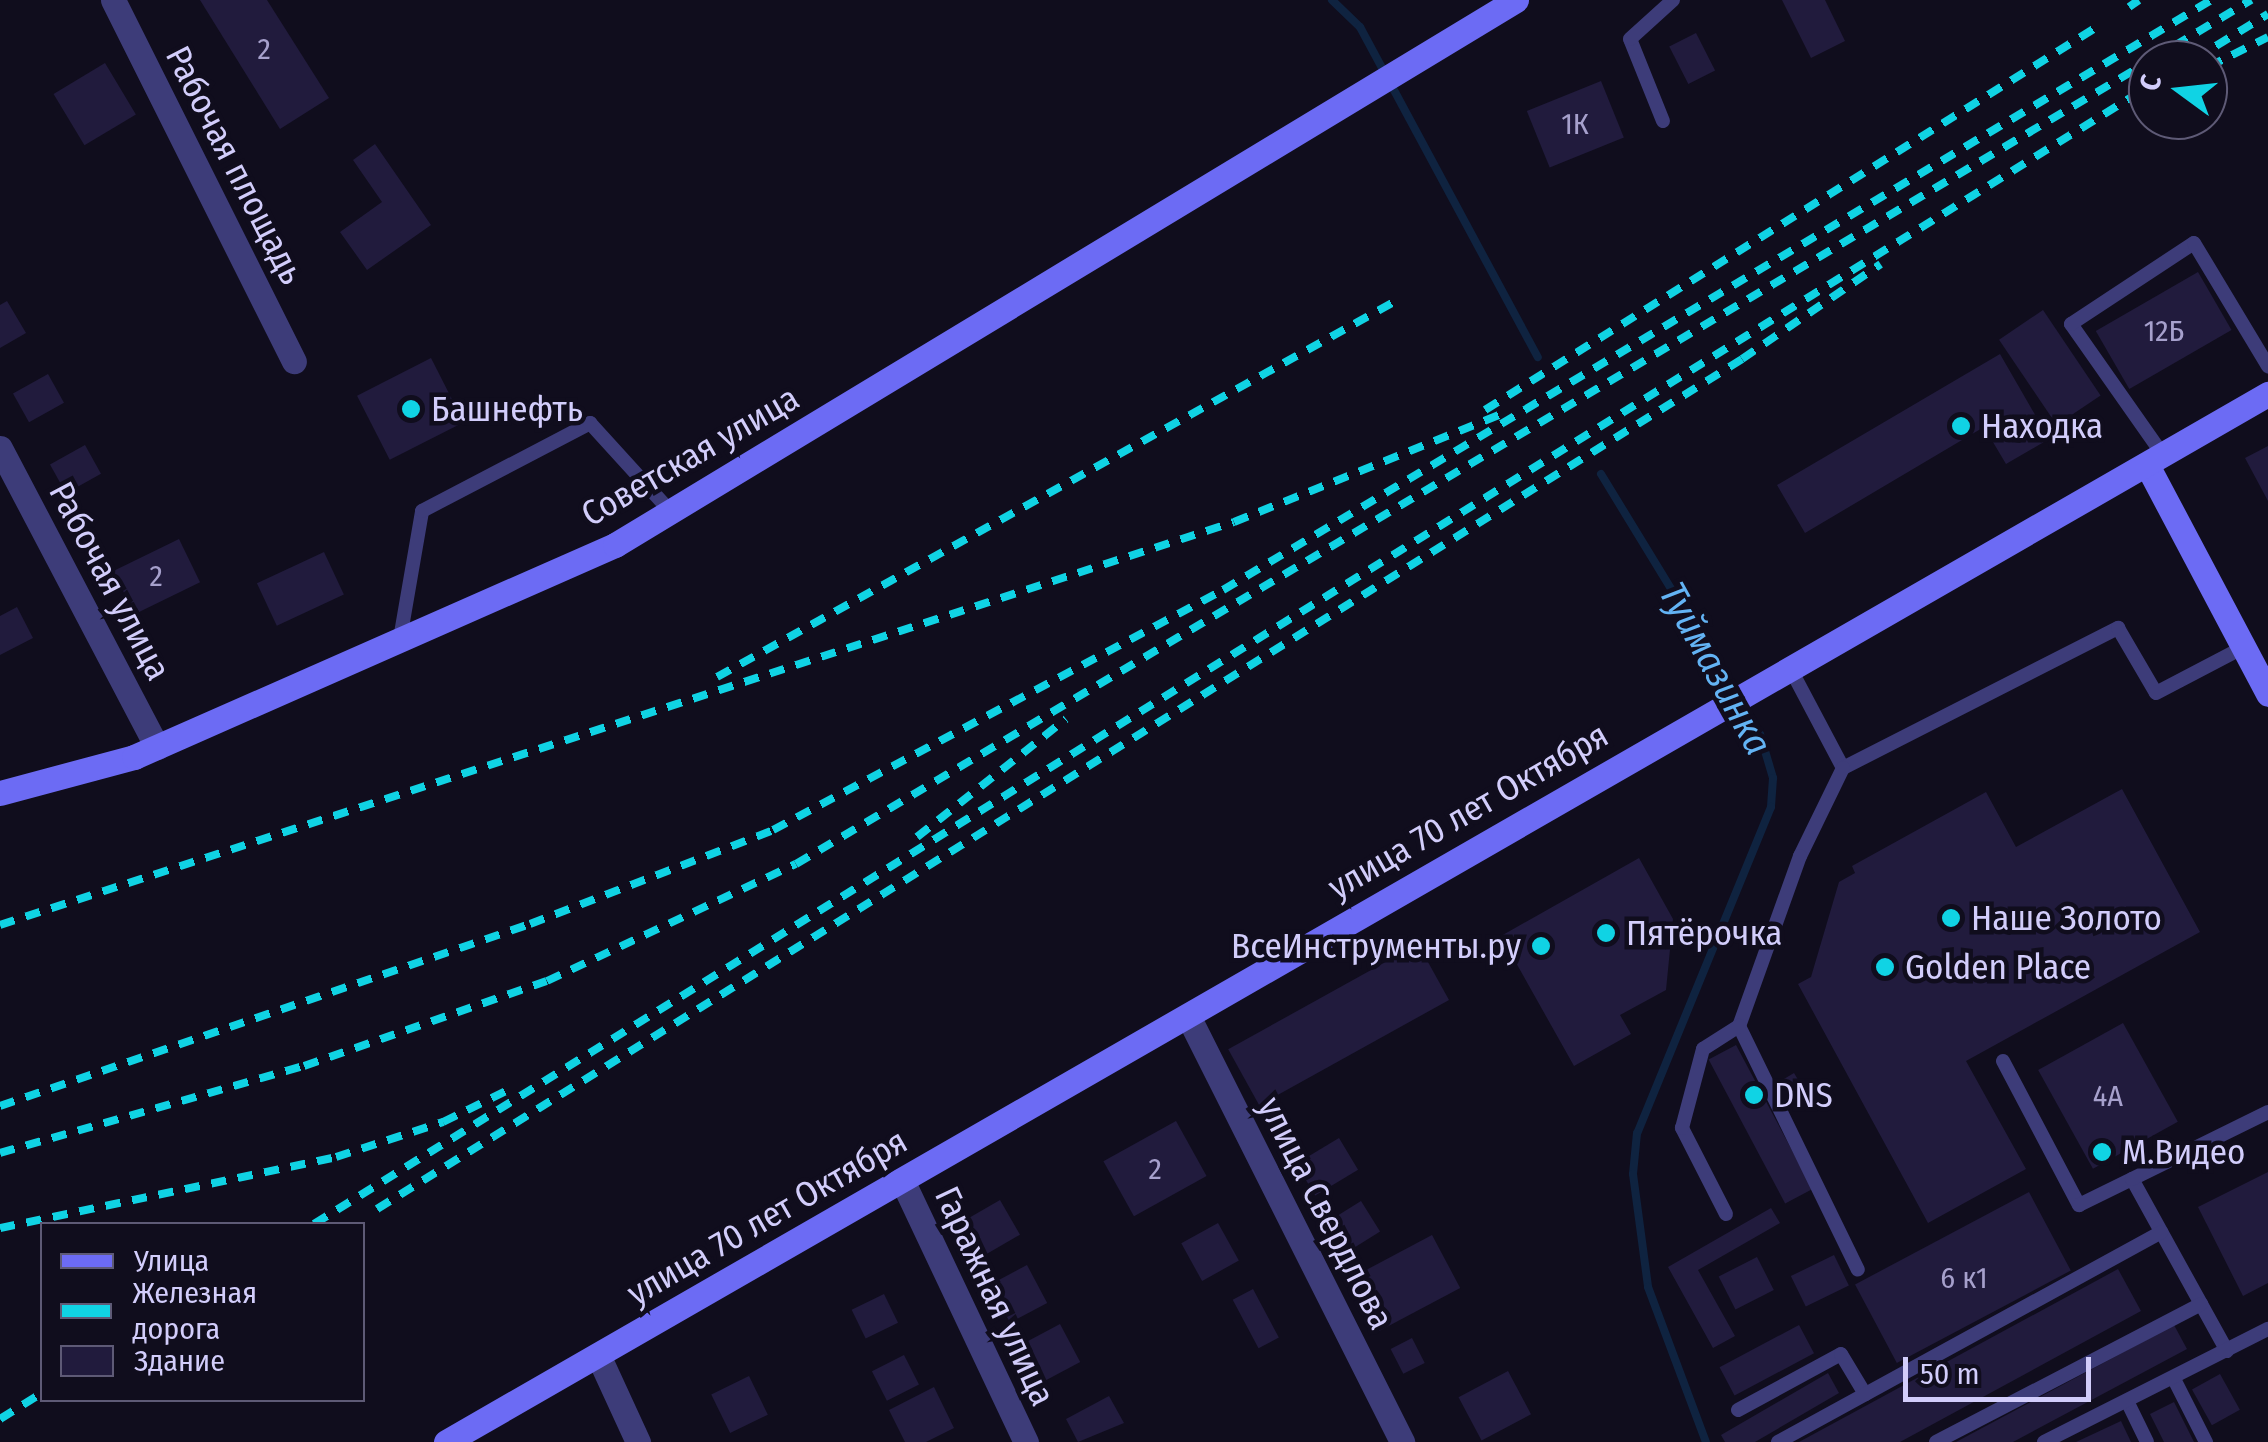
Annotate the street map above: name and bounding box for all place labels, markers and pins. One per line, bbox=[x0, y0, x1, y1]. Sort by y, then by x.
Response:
place label: Башнефть bbox=[431, 388, 583, 430]
marker: Башнефть bbox=[400, 398, 422, 420]
place label: Находка bbox=[1981, 405, 2103, 447]
marker: Находка bbox=[1950, 415, 1972, 437]
place label: Наше Золото bbox=[1971, 897, 2162, 939]
marker: Наше Золото bbox=[1940, 907, 1962, 929]
place label: Пятёрочка bbox=[1626, 912, 1782, 954]
marker: Пятёрочка bbox=[1595, 922, 1617, 944]
place label: ВсеИнструменты.ру bbox=[1231, 925, 1521, 967]
marker: ВсеИнструменты.ру bbox=[1530, 935, 1552, 957]
place label: Golden Place bbox=[1905, 946, 2091, 988]
marker: Golden Place bbox=[1874, 956, 1896, 978]
place label: DNS bbox=[1774, 1074, 1833, 1116]
marker: DNS bbox=[1743, 1084, 1765, 1106]
place label: М.Видео bbox=[2122, 1131, 2246, 1173]
marker: М.Видео bbox=[2091, 1141, 2113, 1163]

